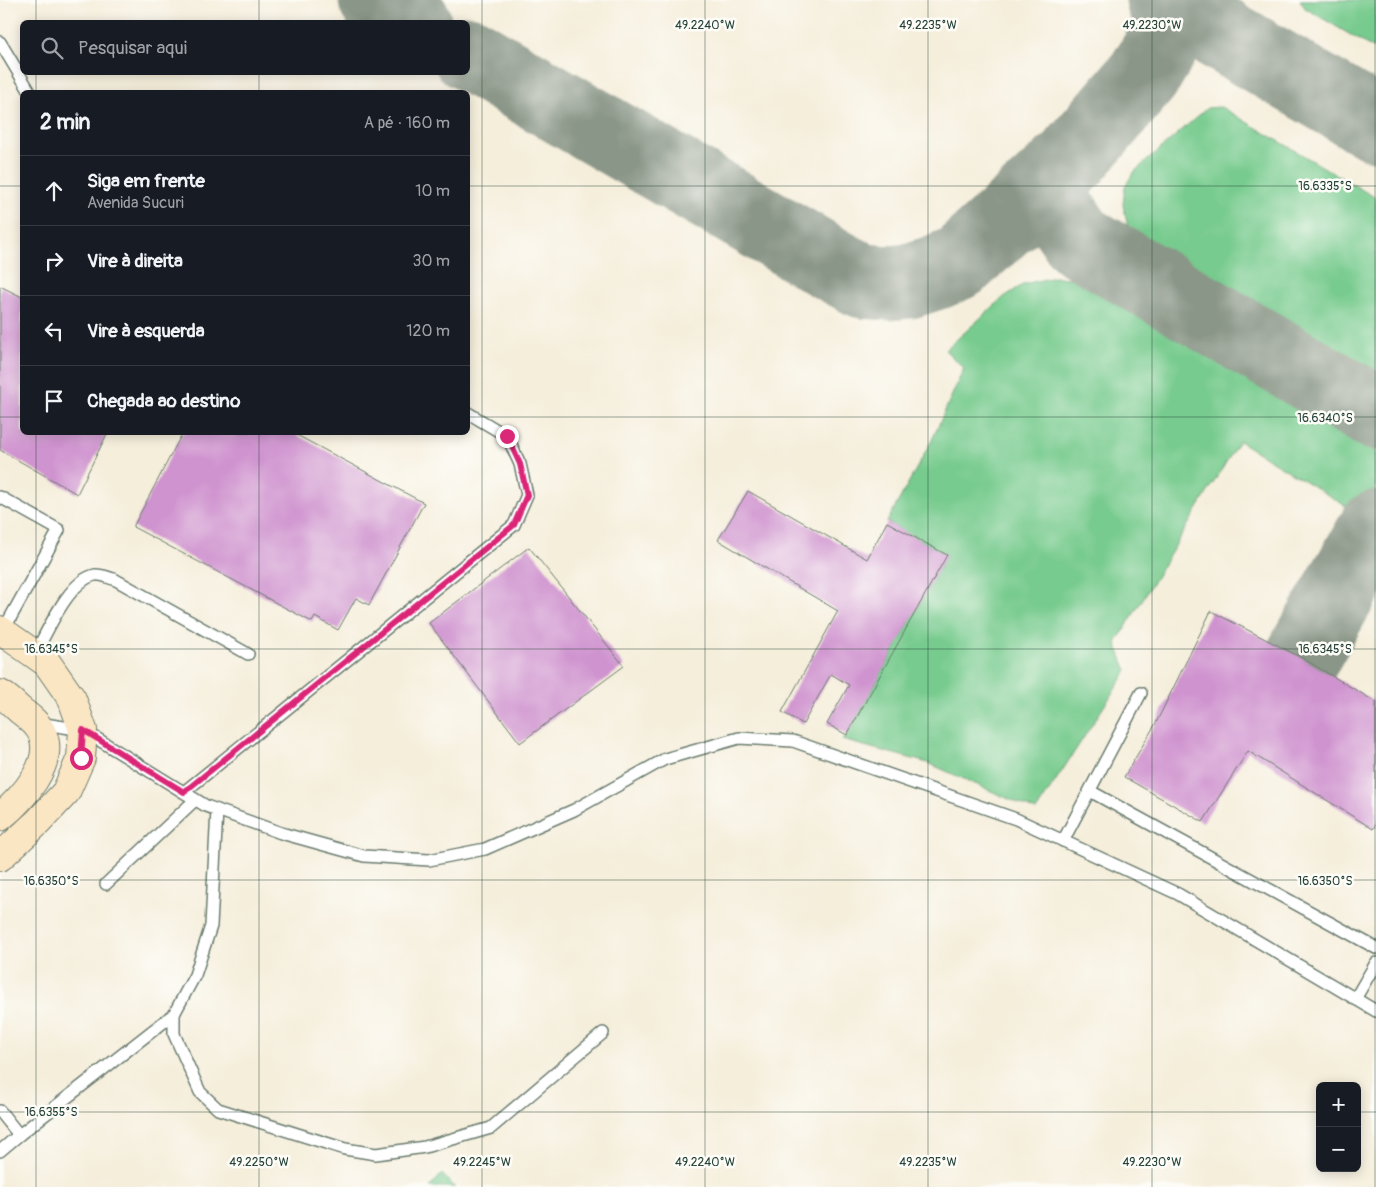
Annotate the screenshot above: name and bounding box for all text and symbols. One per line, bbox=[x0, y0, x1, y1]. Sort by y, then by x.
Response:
text: 49.2240°W bbox=[675, 18, 735, 33]
text: 49.2235°W bbox=[899, 18, 957, 33]
text: 49.2230°W bbox=[1122, 18, 1182, 33]
search box bbox=[20, 20, 470, 75]
icon: search bbox=[38, 34, 66, 62]
text: Pesquisar aqui bbox=[78, 36, 187, 60]
text: 2 min bbox=[40, 109, 90, 136]
text: A pé · 160 m bbox=[364, 113, 450, 133]
text: Siga em frente bbox=[87, 169, 205, 193]
icon: ahead bbox=[40, 177, 68, 205]
text: 16.6335°S bbox=[1298, 179, 1352, 194]
text: 10 m bbox=[415, 181, 450, 201]
text: Avenida Sucuri bbox=[87, 193, 184, 213]
icon: right bbox=[40, 247, 68, 275]
text: Vire à direita bbox=[87, 249, 183, 273]
text: 30 m bbox=[412, 251, 450, 271]
icon: left bbox=[40, 317, 68, 345]
text: Vire à esquerda bbox=[87, 319, 205, 343]
text: 120 m bbox=[406, 321, 450, 341]
icon: arrive bbox=[40, 387, 68, 415]
text: Chegada ao destino bbox=[87, 389, 240, 413]
text: 16.6340°S bbox=[1297, 411, 1353, 426]
route end bbox=[496, 425, 519, 448]
text: 16.6345°S bbox=[24, 642, 78, 657]
text: 16.6345°S bbox=[1298, 642, 1352, 657]
route start bbox=[70, 747, 93, 770]
text: 16.6350°S bbox=[24, 874, 78, 889]
text: 16.6350°S bbox=[1298, 874, 1352, 889]
map controls bbox=[1316, 1082, 1361, 1172]
button: + bbox=[1316, 1082, 1361, 1127]
text: 16.6355°S bbox=[24, 1105, 78, 1120]
button: − bbox=[1316, 1127, 1361, 1172]
text: 49.2250°W bbox=[229, 1155, 289, 1170]
text: 49.2245°W bbox=[453, 1155, 511, 1170]
text: 49.2240°W bbox=[675, 1155, 735, 1170]
text: 49.2235°W bbox=[899, 1155, 957, 1170]
text: 49.2230°W bbox=[1122, 1155, 1182, 1170]

